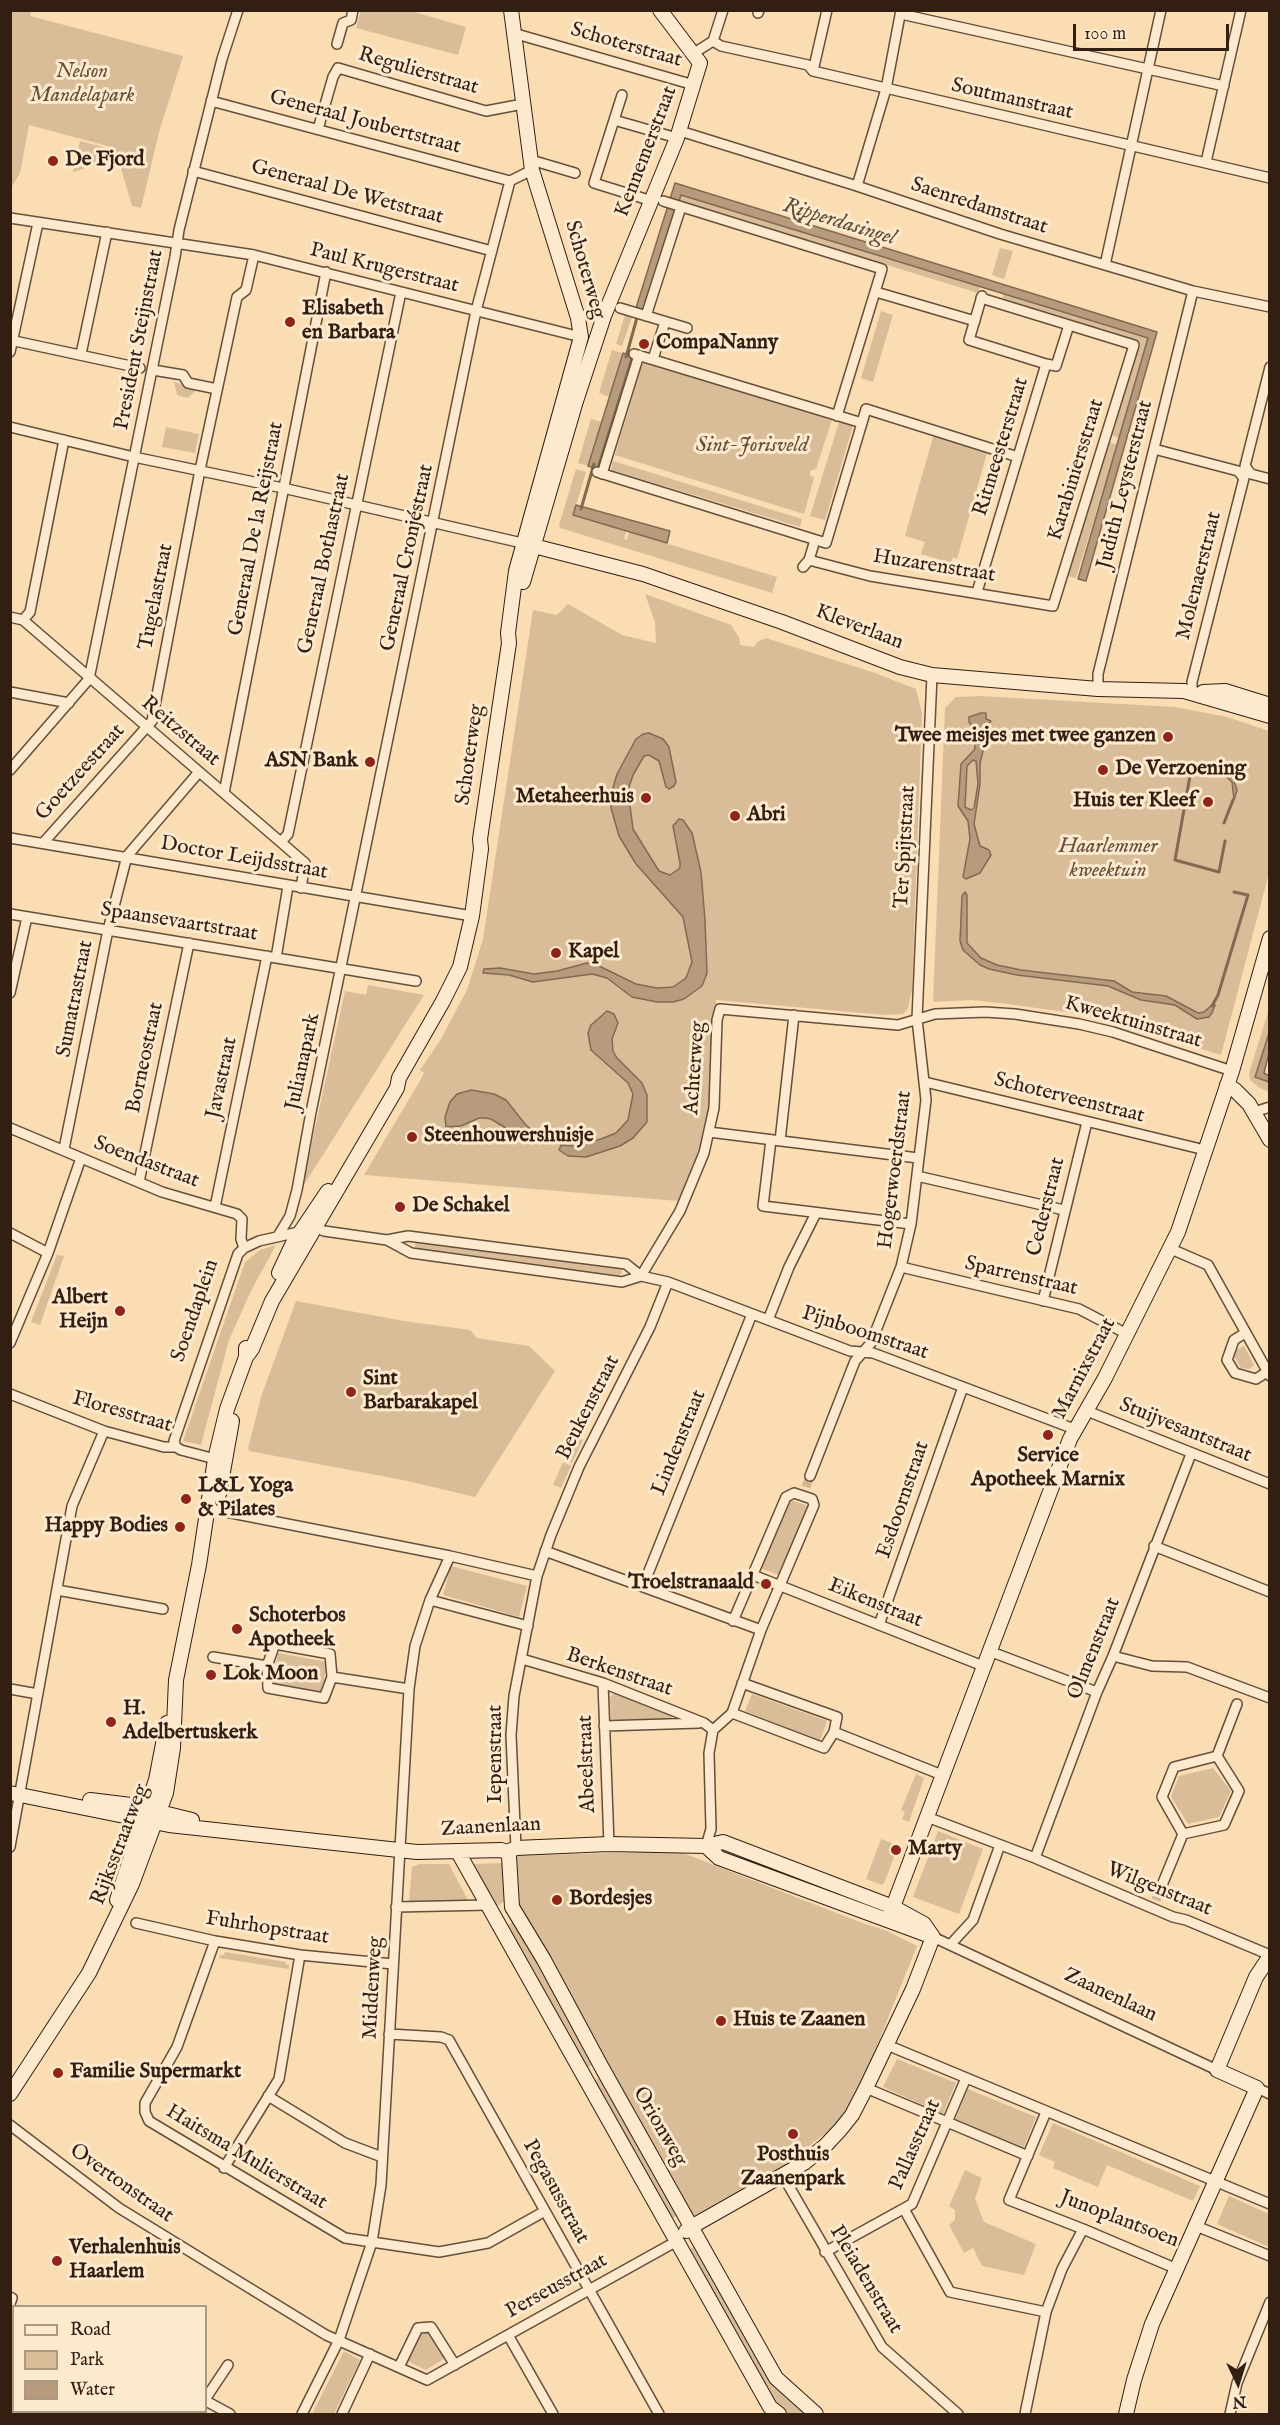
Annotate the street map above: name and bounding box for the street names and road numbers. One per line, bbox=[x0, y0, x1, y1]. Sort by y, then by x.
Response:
street label: Schoterstraat bbox=[568, 18, 684, 74]
street label: Regulierstraat bbox=[355, 43, 481, 101]
street label: Soutmanstraat bbox=[949, 74, 1075, 126]
street label: Kennemerstraat bbox=[611, 83, 683, 221]
street label: Generaal Joubertstraat bbox=[267, 85, 463, 161]
street label: Generaal De Wetstraat bbox=[248, 155, 446, 231]
street label: Saenredamstraat bbox=[908, 173, 1050, 241]
street label: Schoterweg bbox=[558, 218, 610, 322]
street label: Paul Krugerstraat bbox=[307, 238, 461, 300]
street label: President Steijnstraat bbox=[110, 248, 170, 432]
street label: Ritmeesterstraat bbox=[969, 375, 1035, 519]
street label: Karabiniersstraat bbox=[1043, 396, 1111, 544]
street label: Judith Leysterstraat bbox=[1093, 398, 1159, 572]
street label: Generaal De la Reijstraat bbox=[224, 420, 290, 638]
street label: Generaal Cronjéstraat bbox=[376, 462, 440, 654]
street label: Generaal Bothastraat bbox=[294, 472, 356, 656]
street label: Molenaerstraat bbox=[1172, 509, 1228, 643]
street label: Tugelastraat bbox=[134, 542, 180, 652]
street label: Huzarenstraat bbox=[871, 545, 997, 589]
street label: Kleverlaan bbox=[811, 600, 907, 656]
street label: Reitzstraat bbox=[135, 692, 225, 772]
street label: Schoterweg bbox=[451, 703, 491, 807]
street label: Goetzeestraat bbox=[31, 719, 131, 827]
street label: Ter Spijtstraat bbox=[890, 785, 922, 909]
street label: Doctor Leijdsstraat bbox=[158, 832, 330, 886]
street label: Spaansevaartstraat bbox=[99, 898, 259, 948]
street label: Sumatrastraat bbox=[52, 938, 100, 1060]
street label: Kweektuinstraat bbox=[1062, 991, 1204, 1055]
street label: Borneostraat bbox=[122, 1000, 170, 1116]
street label: Julianapark bbox=[281, 1011, 327, 1113]
street label: Achterweg bbox=[680, 1020, 712, 1116]
street label: Javastraat bbox=[202, 1035, 244, 1121]
street label: Schoterveenstraat bbox=[991, 1068, 1147, 1130]
street label: Hogerwoerdstraat bbox=[874, 1090, 918, 1250]
street label: Soendastraat bbox=[90, 1131, 202, 1195]
street label: Cederstraat bbox=[1023, 1155, 1071, 1259]
street label: Sparrenstraat bbox=[962, 1252, 1080, 1302]
street label: Soendaplein bbox=[167, 1257, 225, 1365]
street label: Pijnboomstraat bbox=[799, 1302, 931, 1366]
street label: Marnixstraat bbox=[1048, 1314, 1122, 1424]
street label: Beukenstraat bbox=[552, 1351, 626, 1465]
street label: Floresstraat bbox=[69, 1387, 175, 1439]
street label: Lindenstraat bbox=[647, 1387, 713, 1499]
street label: Stuijvesantstraat bbox=[1115, 1393, 1255, 1469]
street label: Esdoornstraat bbox=[872, 1438, 936, 1562]
street label: Eikenstraat bbox=[824, 1574, 926, 1634]
street label: Olmenstraat bbox=[1063, 1594, 1127, 1704]
street label: Berkenstraat bbox=[563, 1643, 675, 1703]
street label: Iepenstraat bbox=[484, 1705, 510, 1803]
street label: Abeelstraat bbox=[574, 1715, 602, 1813]
street label: Rijksstraatweg bbox=[86, 1781, 156, 1909]
street label: Zaanenlaan bbox=[440, 1813, 542, 1843]
street label: Wilgenstraat bbox=[1103, 1857, 1215, 1923]
street label: Fuhrhopstraat bbox=[204, 1907, 330, 1951]
street label: Middenweg bbox=[359, 1936, 389, 2040]
street label: Zaanenlaan bbox=[1059, 1963, 1161, 2029]
street label: Orionweg bbox=[626, 2083, 692, 2171]
street label: Pallasstraat bbox=[885, 2096, 947, 2194]
street label: Haitsma Mulierstraat bbox=[161, 2100, 331, 2216]
street label: Pegasusstraat bbox=[516, 2135, 594, 2249]
street label: Overtonstraat bbox=[64, 2139, 178, 2229]
street label: Junoplantsoen bbox=[1056, 2186, 1182, 2254]
street label: Pleiadenstraat bbox=[823, 2221, 907, 2339]
street label: Perseusstraat bbox=[502, 2249, 612, 2325]

